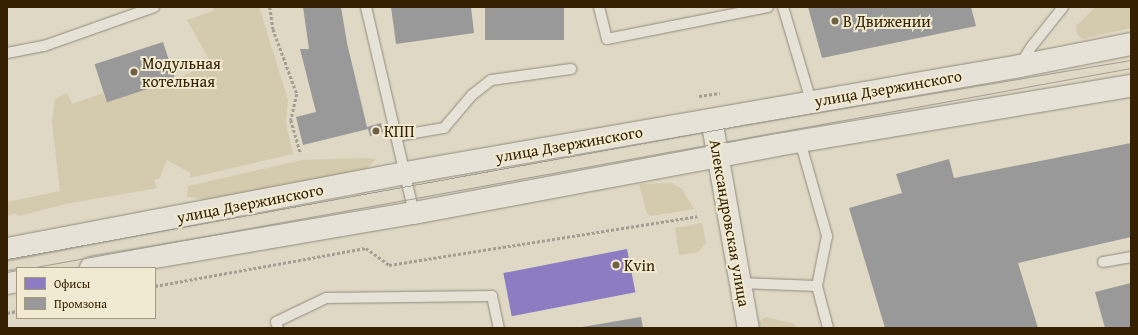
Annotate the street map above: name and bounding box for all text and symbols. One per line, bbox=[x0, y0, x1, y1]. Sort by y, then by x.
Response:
place label: В Движении bbox=[843, 11, 931, 31]
marker: В Движении bbox=[830, 16, 840, 26]
place label: Модульная котельная bbox=[142, 53, 221, 91]
street label: улица Дзержинского bbox=[813, 66, 963, 110]
marker: Модульная котельная bbox=[129, 67, 139, 77]
place label: КПП bbox=[384, 121, 414, 141]
street label: улица Дзержинского bbox=[494, 122, 644, 166]
marker: КПП bbox=[371, 126, 381, 136]
street label: Александровская улица bbox=[706, 138, 754, 308]
street label: улица Дзержинского bbox=[175, 179, 325, 227]
place label: Kvin bbox=[624, 255, 655, 275]
marker: Kvin bbox=[611, 260, 621, 270]
legend bbox=[16, 267, 156, 319]
text: Офисы bbox=[54, 275, 90, 292]
text: Промзона bbox=[54, 295, 107, 312]

